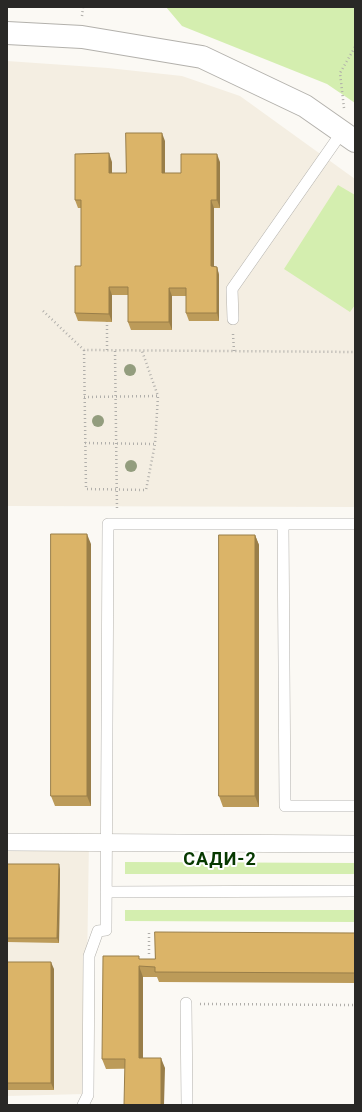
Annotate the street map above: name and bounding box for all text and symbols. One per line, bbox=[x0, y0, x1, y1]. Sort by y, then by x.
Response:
district label: САДИ-2 bbox=[183, 849, 257, 871]

